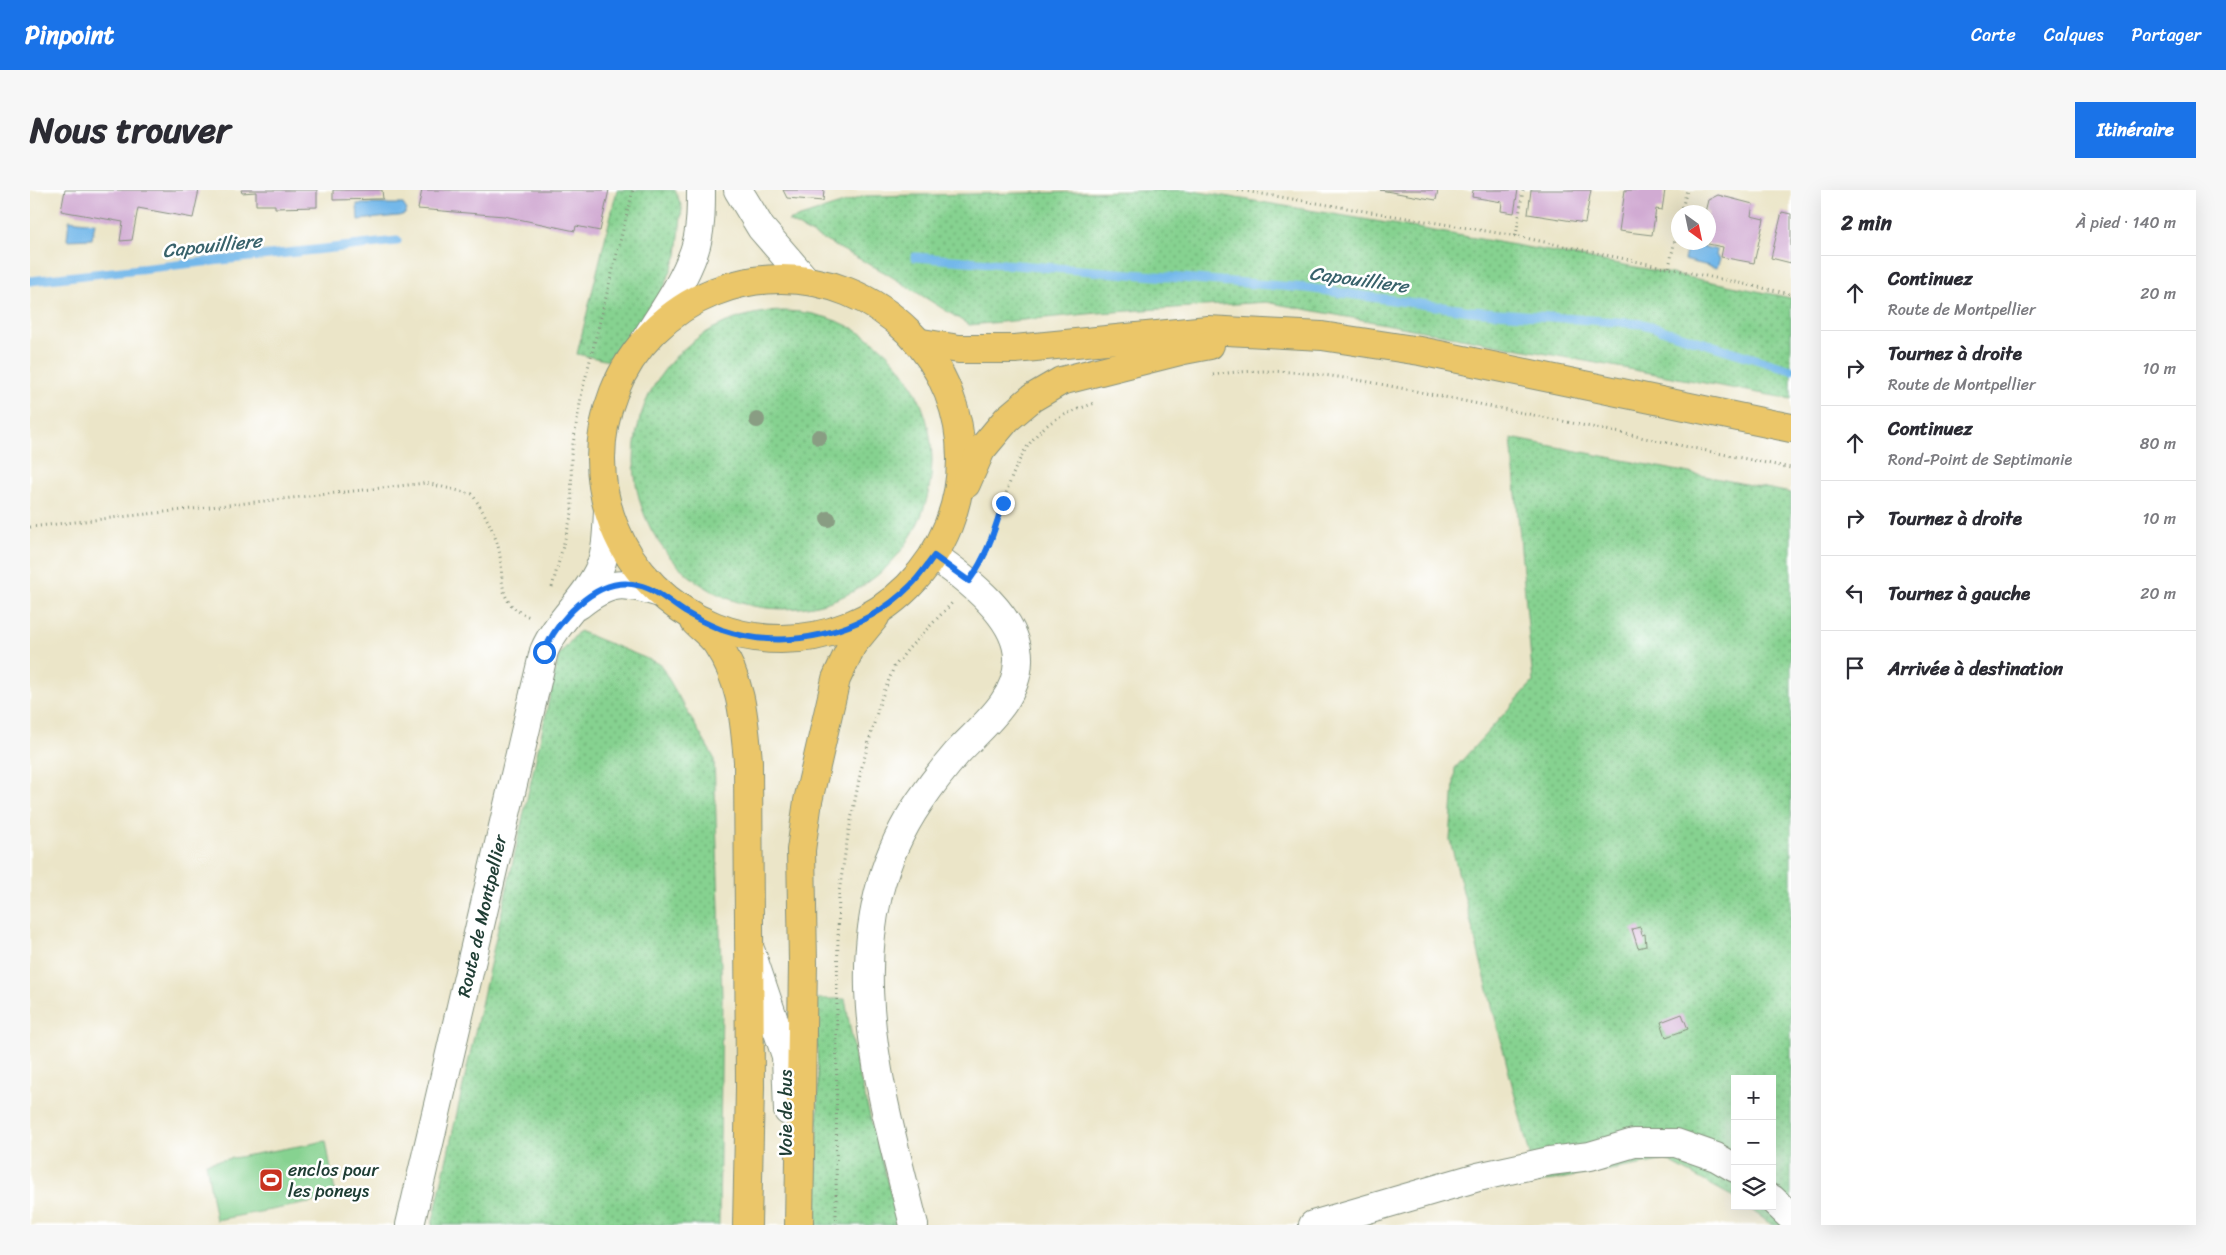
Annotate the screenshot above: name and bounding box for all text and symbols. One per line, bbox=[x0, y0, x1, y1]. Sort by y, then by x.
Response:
text: Pinpoint bbox=[25, 14, 114, 56]
text: Carte bbox=[1971, 19, 2016, 51]
text: Calques bbox=[2044, 19, 2104, 51]
text: Partager bbox=[2132, 19, 2201, 51]
text: Nous trouver bbox=[30, 99, 230, 161]
button: Itinéraire bbox=[2075, 102, 2196, 158]
text: 2 min bbox=[1841, 204, 1892, 242]
north arrow bbox=[1671, 205, 1716, 250]
text: À pied · 140 m bbox=[2076, 208, 2176, 237]
water label: Capouilliere bbox=[161, 224, 265, 267]
water label: Capouilliere bbox=[1307, 256, 1413, 303]
text: Continuez bbox=[1888, 262, 1973, 295]
icon: ahead bbox=[1841, 279, 1869, 307]
text: 20 m bbox=[2140, 279, 2176, 308]
text: Route de Montpellier bbox=[1888, 295, 2035, 324]
text: Tournez à droite bbox=[1888, 337, 2022, 370]
icon: right bbox=[1841, 354, 1869, 382]
text: 10 m bbox=[2143, 354, 2176, 383]
text: Route de Montpellier bbox=[1888, 370, 2035, 399]
text: Continuez bbox=[1888, 412, 1973, 445]
icon: ahead bbox=[1841, 429, 1869, 457]
text: 80 m bbox=[2140, 429, 2176, 458]
text: Rond-Point de Septimanie bbox=[1888, 445, 2072, 474]
route end bbox=[992, 492, 1015, 515]
text: Tournez à droite bbox=[1888, 502, 2022, 535]
icon: right bbox=[1841, 504, 1869, 532]
text: 10 m bbox=[2143, 504, 2176, 533]
text: Tournez à gauche bbox=[1888, 577, 2030, 610]
icon: left bbox=[1841, 579, 1869, 607]
text: 20 m bbox=[2140, 579, 2176, 608]
route start bbox=[533, 641, 556, 664]
text: Arrivée à destination bbox=[1888, 652, 2063, 685]
icon: arrive bbox=[1841, 654, 1869, 682]
street label: Route de Montpellier bbox=[448, 830, 517, 1000]
street label: Voie de bus bbox=[770, 1069, 802, 1156]
map controls bbox=[1731, 1075, 1776, 1210]
button: + bbox=[1731, 1075, 1776, 1120]
button: − bbox=[1731, 1120, 1776, 1165]
place label: enclos pour les poneys bbox=[288, 1154, 380, 1207]
button: layers bbox=[1731, 1165, 1776, 1210]
sports icon: enclos pour les poneys bbox=[258, 1167, 284, 1193]

